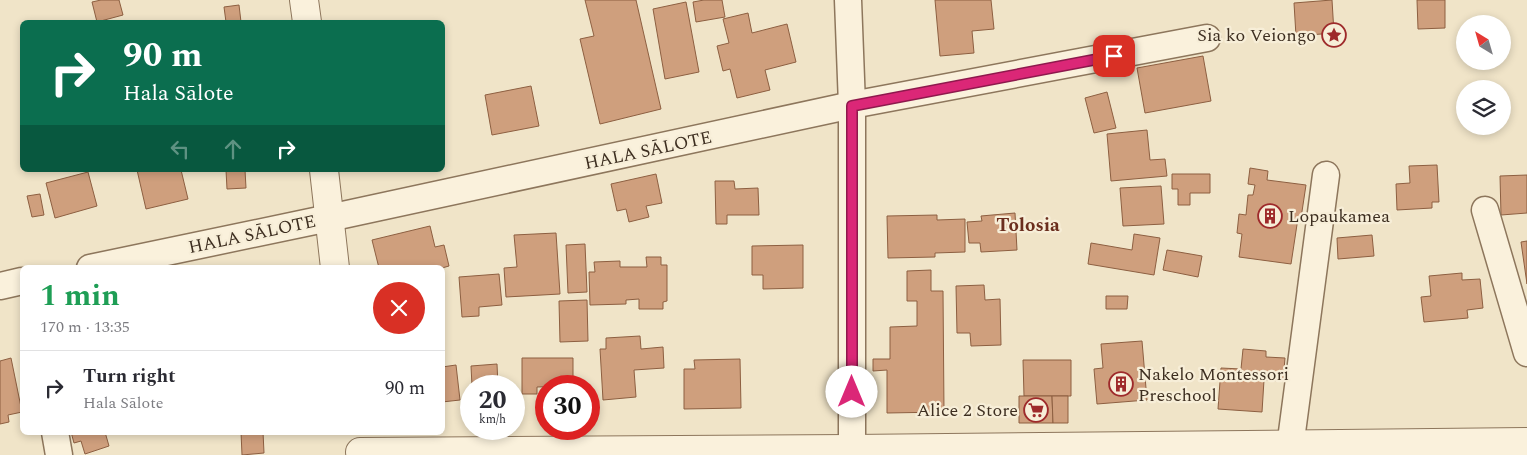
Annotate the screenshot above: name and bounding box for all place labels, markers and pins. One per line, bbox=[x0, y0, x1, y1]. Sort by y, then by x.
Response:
place label: Sia ko Veiongo bbox=[1197, 22, 1316, 49]
place icon: Sia ko Veiongo bbox=[1321, 22, 1347, 48]
pin bbox=[1093, 35, 1135, 77]
building icon: Lopaukamea bbox=[1257, 203, 1283, 229]
place label: Lopaukamea bbox=[1288, 203, 1390, 230]
place label: Nakelo Montessori Preschool bbox=[1138, 361, 1289, 409]
building icon: Nakelo Montessori Preschool bbox=[1108, 371, 1134, 397]
place label: Alice 2 Store bbox=[917, 397, 1018, 424]
supermarket icon: Alice 2 Store bbox=[1023, 397, 1049, 423]

